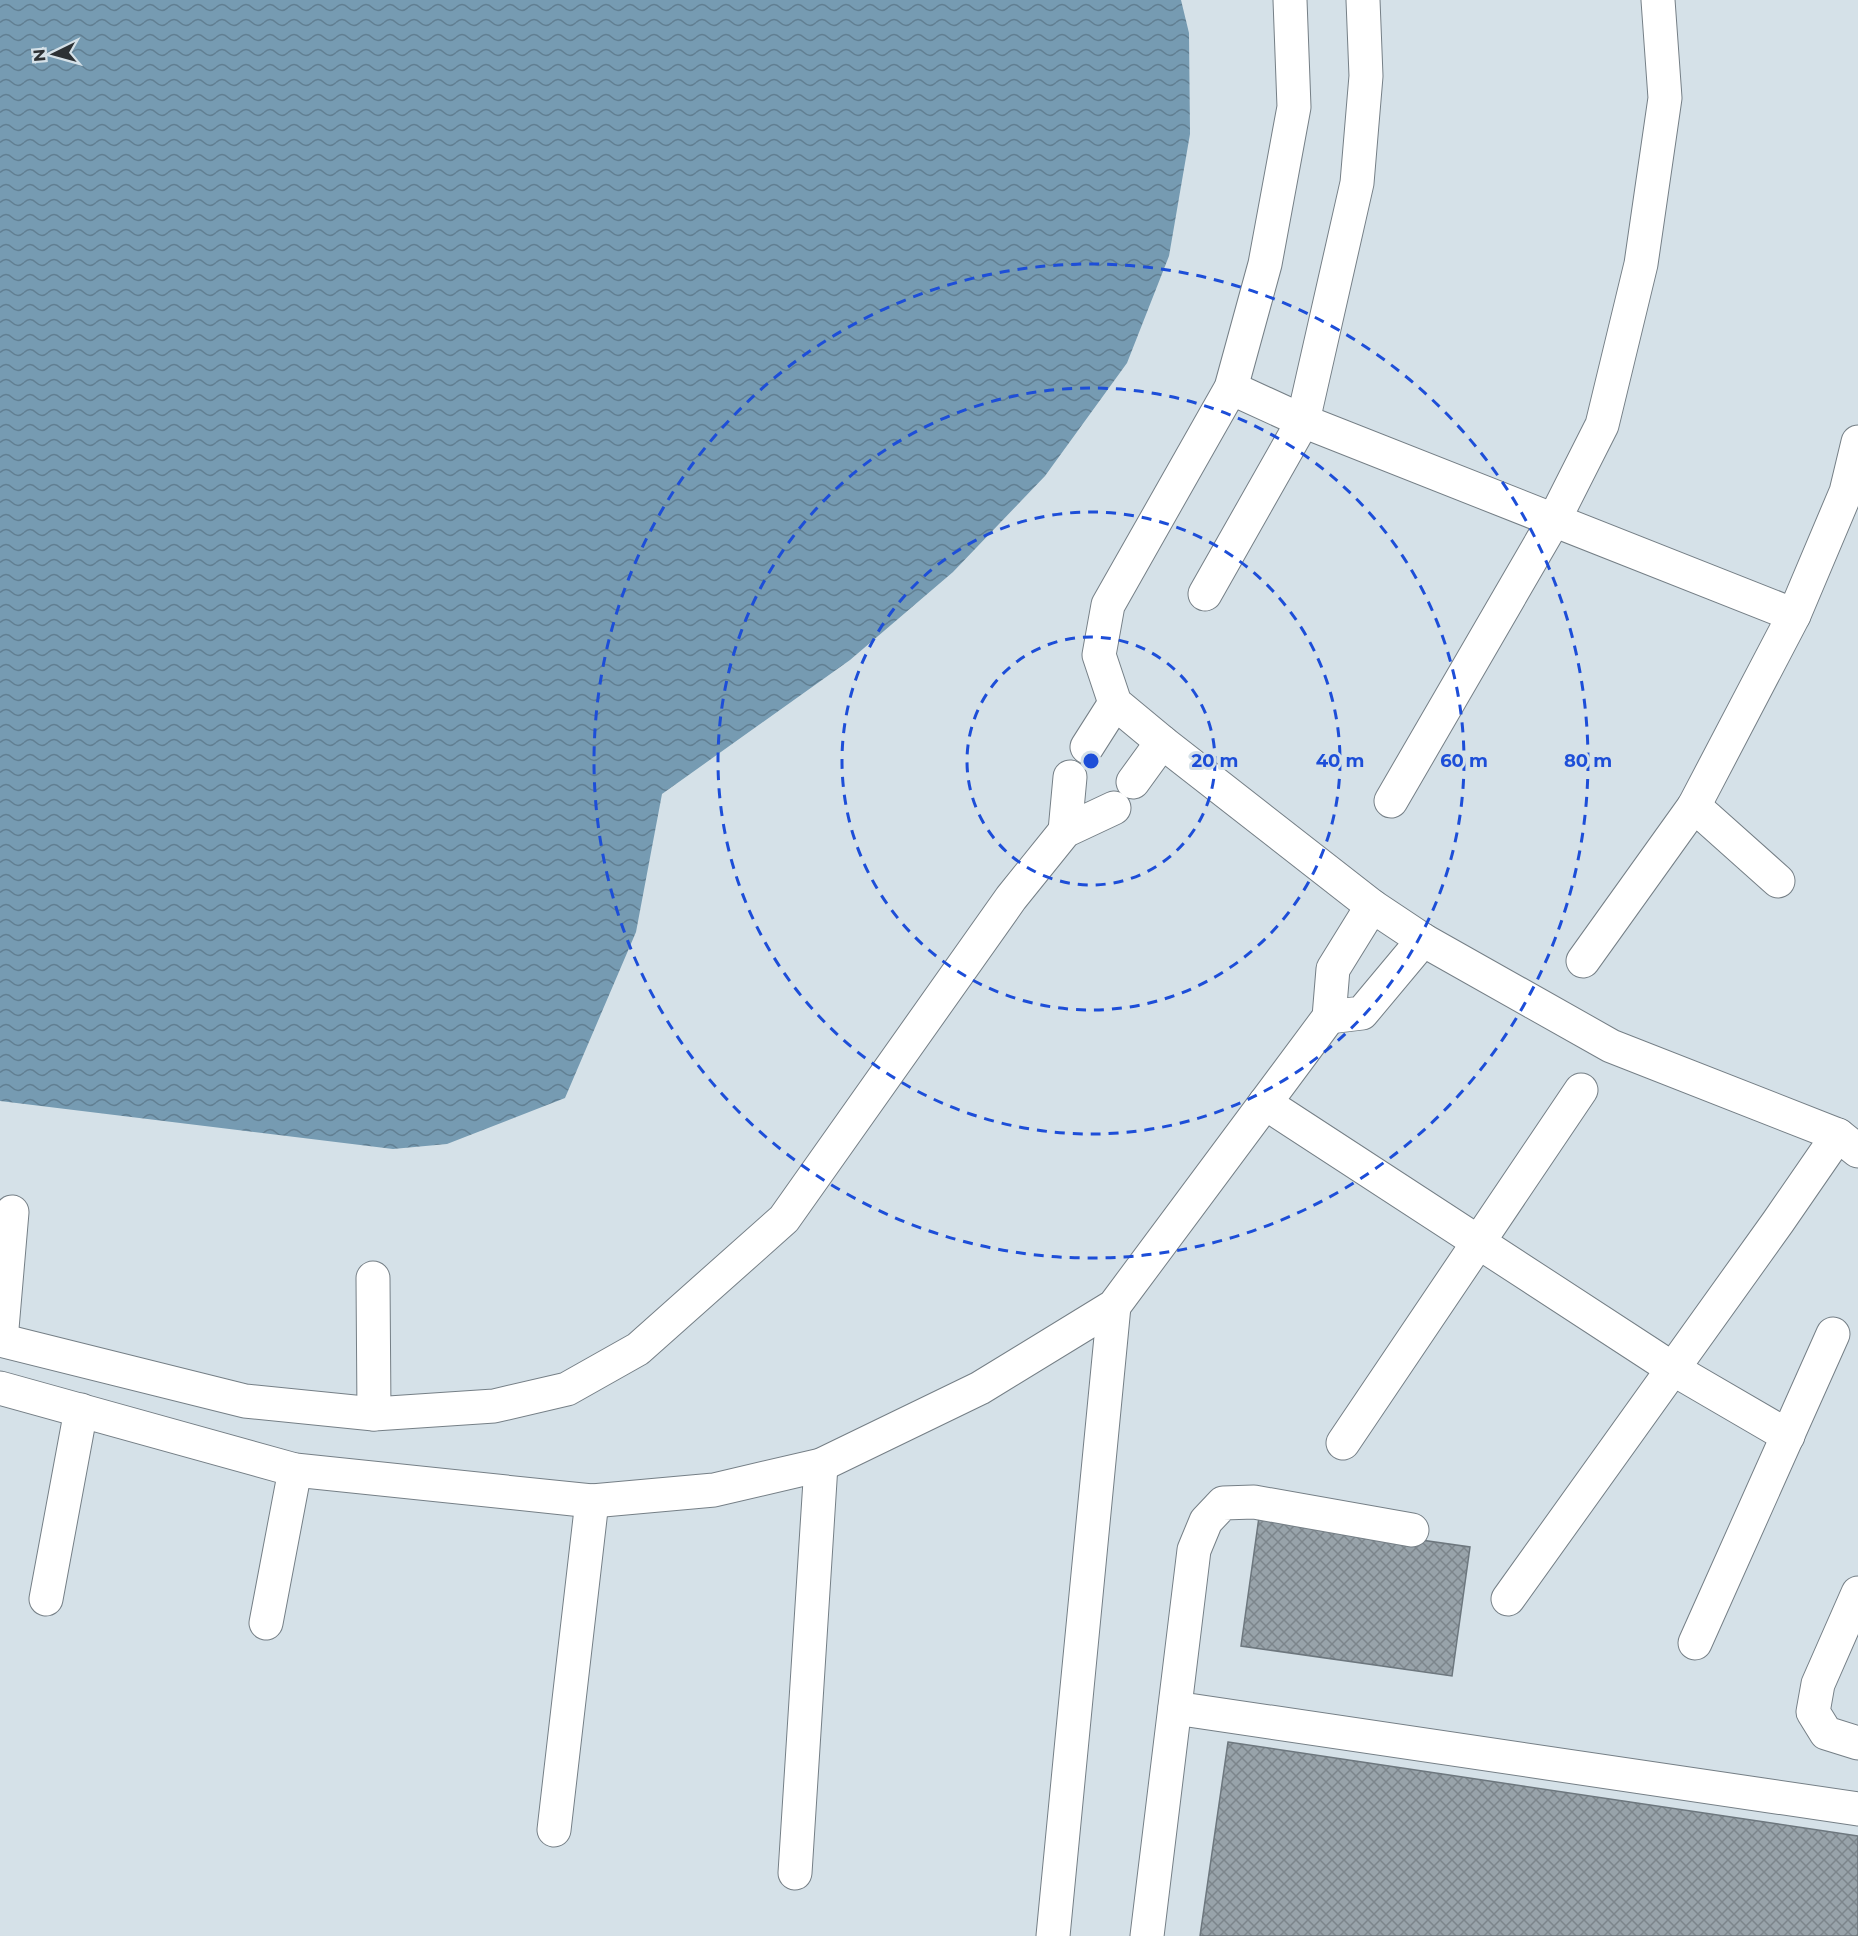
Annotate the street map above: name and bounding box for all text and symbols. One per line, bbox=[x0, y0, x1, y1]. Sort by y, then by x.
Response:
north arrow bbox=[24, 24, 84, 84]
text: N bbox=[30, 48, 50, 63]
text: 20 m bbox=[1192, 750, 1238, 772]
text: 40 m bbox=[1316, 750, 1364, 772]
text: 60 m bbox=[1440, 750, 1488, 772]
text: 80 m bbox=[1564, 750, 1612, 772]
centre of rings bbox=[1081, 751, 1101, 771]

